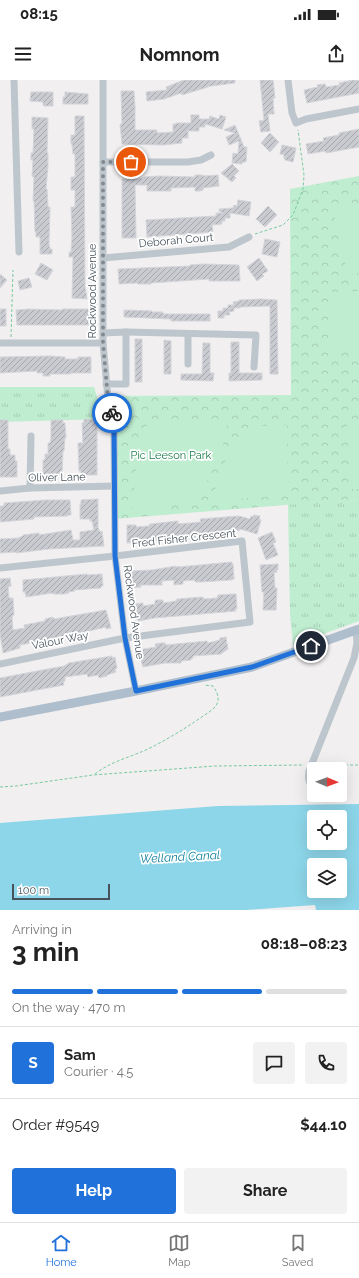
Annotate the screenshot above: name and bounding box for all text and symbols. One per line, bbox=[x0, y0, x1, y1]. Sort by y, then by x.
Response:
text: 08:15 bbox=[20, 5, 58, 23]
icon: menu bbox=[12, 43, 34, 65]
icon: share bbox=[325, 43, 347, 65]
text: Nomnom bbox=[140, 44, 219, 65]
pin bbox=[114, 145, 148, 179]
icon: bag bbox=[120, 151, 142, 173]
street label: Deborah Court bbox=[138, 231, 214, 250]
street label: Rockwood Avenue bbox=[86, 243, 99, 339]
courier bbox=[92, 393, 132, 433]
icon: bike bbox=[101, 402, 123, 424]
park label: Pic Leeson Park bbox=[131, 449, 212, 462]
street label: Oliver Lane bbox=[28, 470, 86, 485]
street label: Fred Fisher Crescent bbox=[131, 527, 237, 550]
street label: Rockwood Avenue bbox=[120, 564, 147, 661]
street label: Valour Way bbox=[31, 629, 90, 652]
pin bbox=[294, 629, 328, 663]
icon: home bbox=[300, 635, 322, 657]
north arrow bbox=[307, 762, 347, 802]
map controls bbox=[307, 762, 347, 898]
button: locate bbox=[307, 810, 347, 850]
water label: Welland Canal bbox=[140, 848, 220, 866]
button: layers bbox=[307, 858, 347, 898]
scale bar bbox=[12, 882, 110, 901]
text: 100 m bbox=[18, 884, 49, 897]
text: Arriving in bbox=[12, 922, 72, 937]
text: 08:18–08:23 bbox=[261, 935, 347, 953]
text: 3 min bbox=[12, 937, 79, 967]
text: On the way · 470 m bbox=[12, 1000, 125, 1015]
button: chat bbox=[253, 1042, 295, 1084]
button: phone bbox=[305, 1042, 347, 1084]
text: Sam bbox=[64, 1046, 96, 1064]
text: S bbox=[28, 1054, 38, 1072]
text: Courier · 4.5 bbox=[64, 1064, 133, 1079]
text: Order #9549 bbox=[12, 1116, 99, 1134]
text: $44.10 bbox=[300, 1116, 347, 1134]
button: Help bbox=[12, 1168, 176, 1214]
button: Share bbox=[184, 1168, 347, 1214]
tab: Home bbox=[46, 1232, 77, 1269]
tab: Map bbox=[168, 1232, 191, 1269]
tab: Saved bbox=[282, 1232, 313, 1269]

